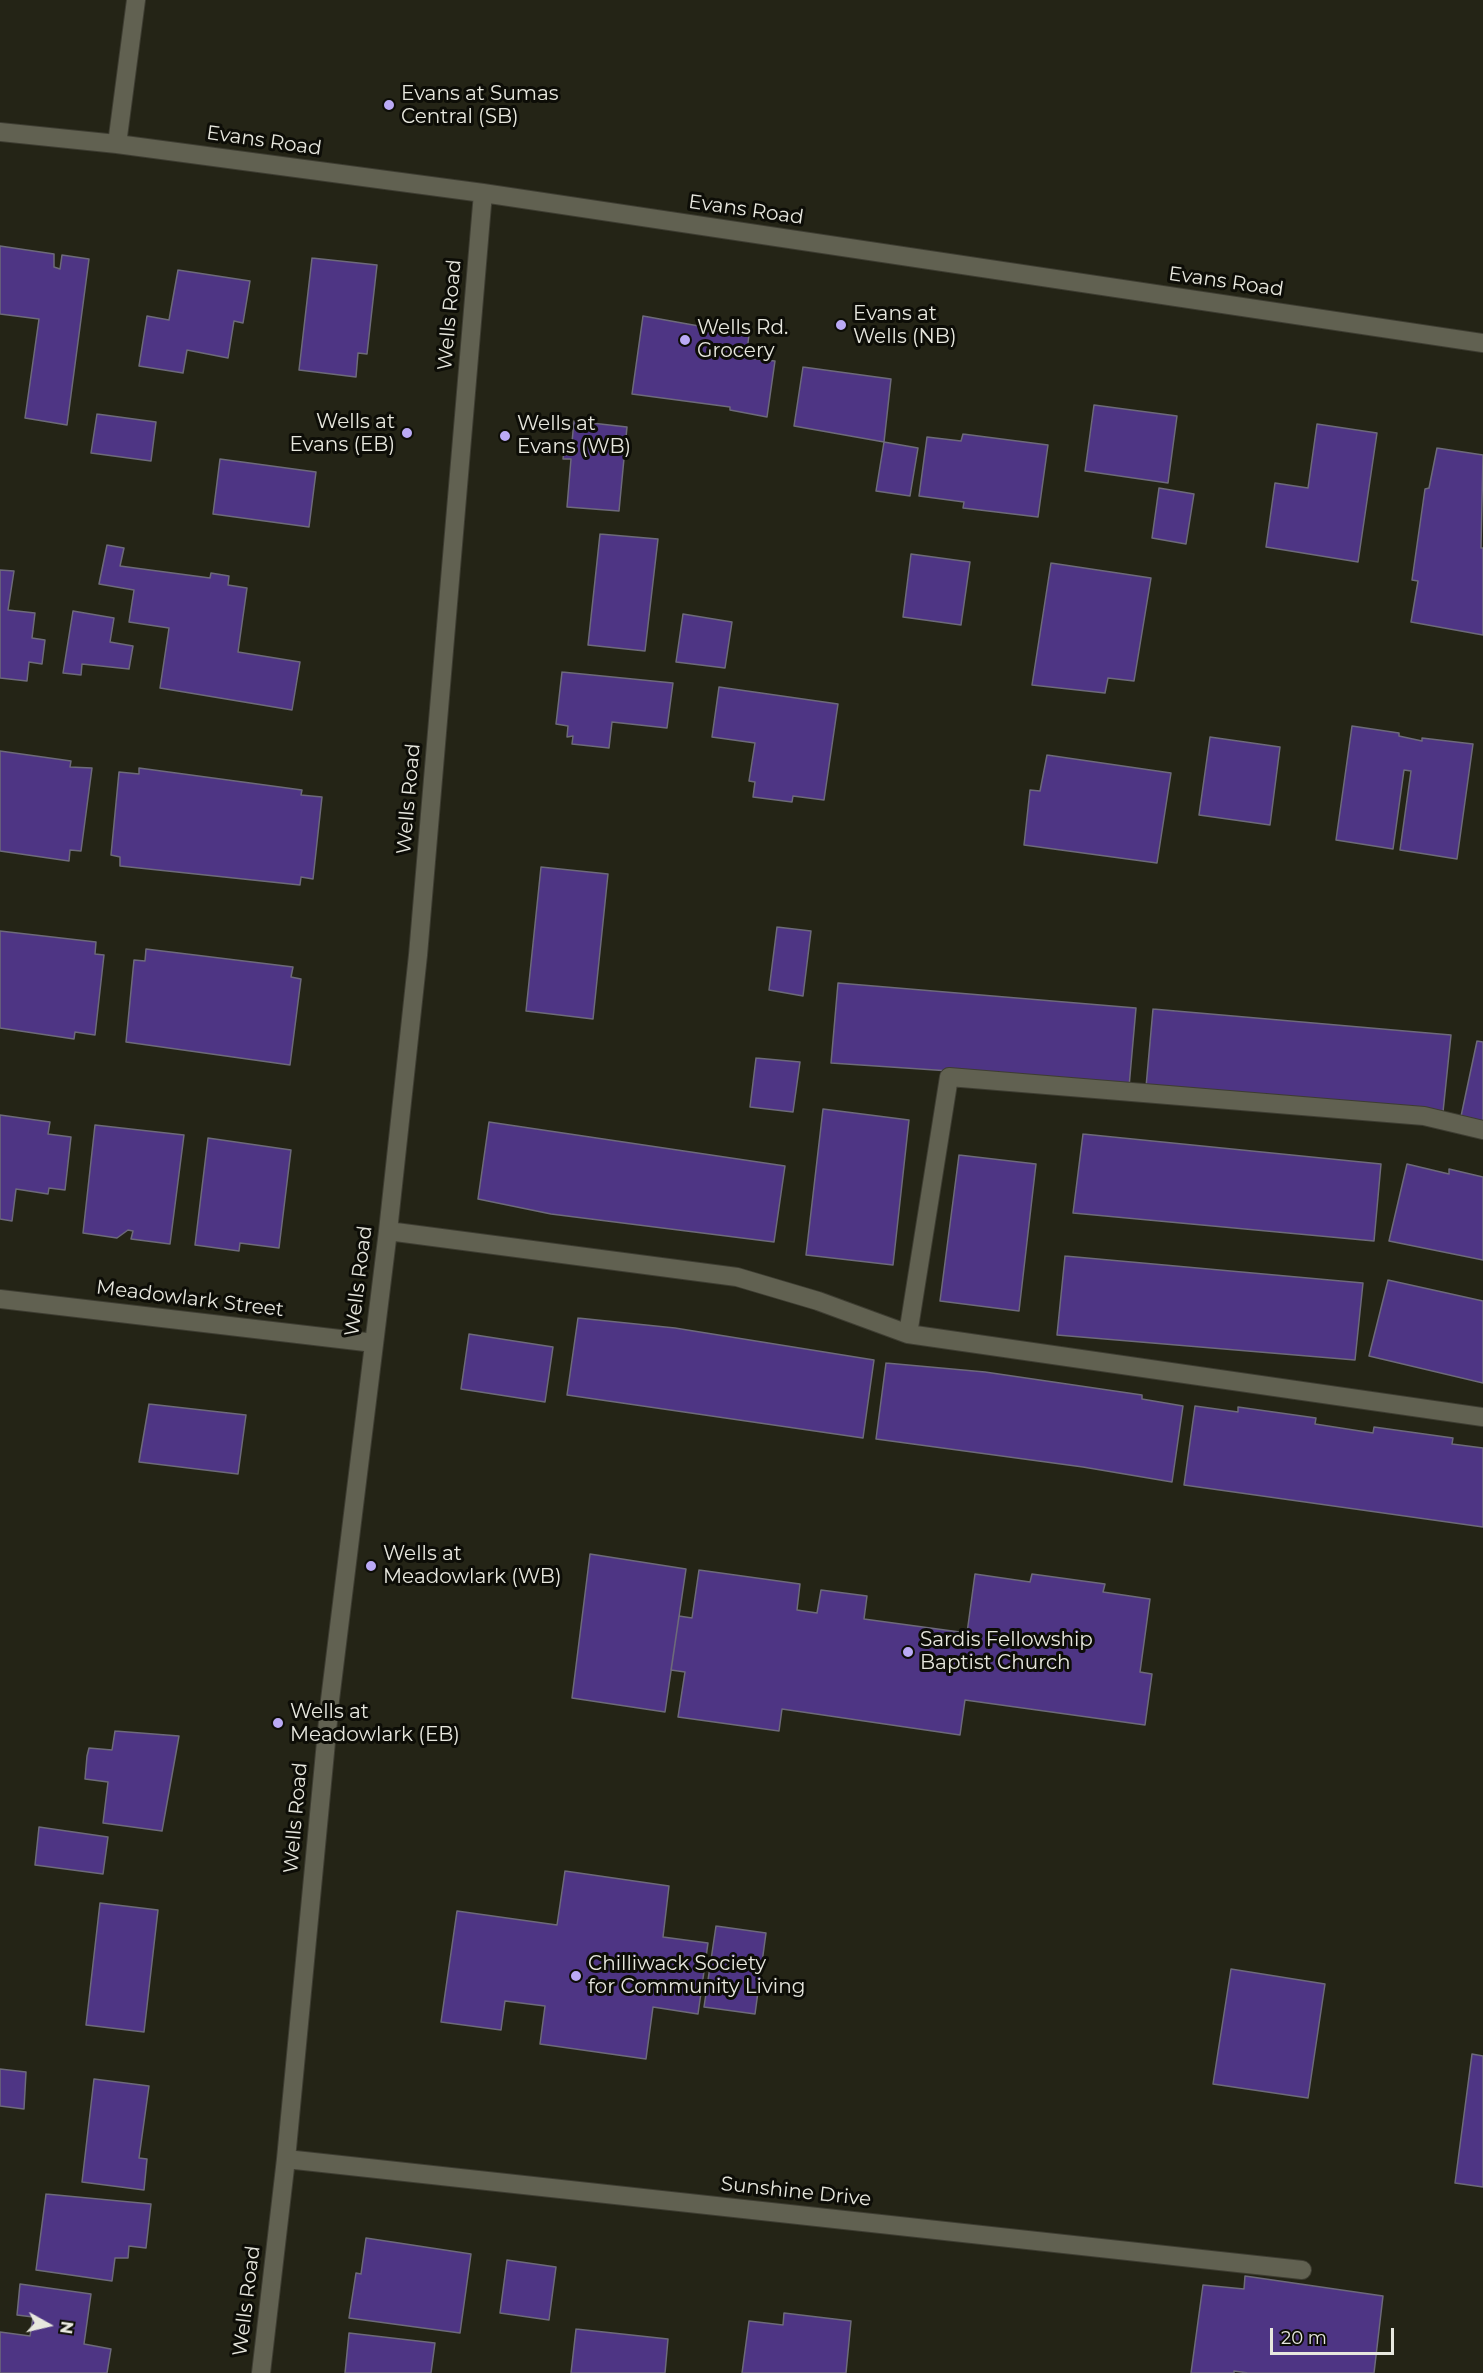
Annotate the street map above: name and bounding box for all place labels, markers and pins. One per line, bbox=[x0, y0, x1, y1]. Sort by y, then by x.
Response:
place label: Evans at Sumas Central (SB) bbox=[401, 82, 559, 129]
marker: Evans at Sumas Central (SB) bbox=[382, 98, 396, 112]
place label: Evans at Wells (NB) bbox=[853, 302, 956, 349]
place label: Wells Rd. Grocery bbox=[697, 316, 788, 363]
marker: Evans at Wells (NB) bbox=[834, 318, 848, 332]
marker: Wells Rd. Grocery bbox=[678, 333, 692, 347]
place label: Wells at Evans (EB) bbox=[289, 410, 395, 457]
place label: Wells at Evans (WB) bbox=[517, 412, 631, 459]
marker: Wells at Evans (EB) bbox=[400, 426, 414, 440]
marker: Wells at Evans (WB) bbox=[498, 429, 512, 443]
place label: Wells at Meadowlark (WB) bbox=[383, 1542, 561, 1589]
marker: Wells at Meadowlark (WB) bbox=[364, 1559, 378, 1573]
place label: Sardis Fellowship Baptist Church bbox=[920, 1628, 1093, 1675]
marker: Sardis Fellowship Baptist Church bbox=[901, 1645, 915, 1659]
place label: Wells at Meadowlark (EB) bbox=[290, 1700, 460, 1747]
marker: Wells at Meadowlark (EB) bbox=[271, 1716, 285, 1730]
place label: Chilliwack Society for Community Living bbox=[588, 1952, 805, 1999]
marker: Chilliwack Society for Community Living bbox=[569, 1969, 583, 1983]

